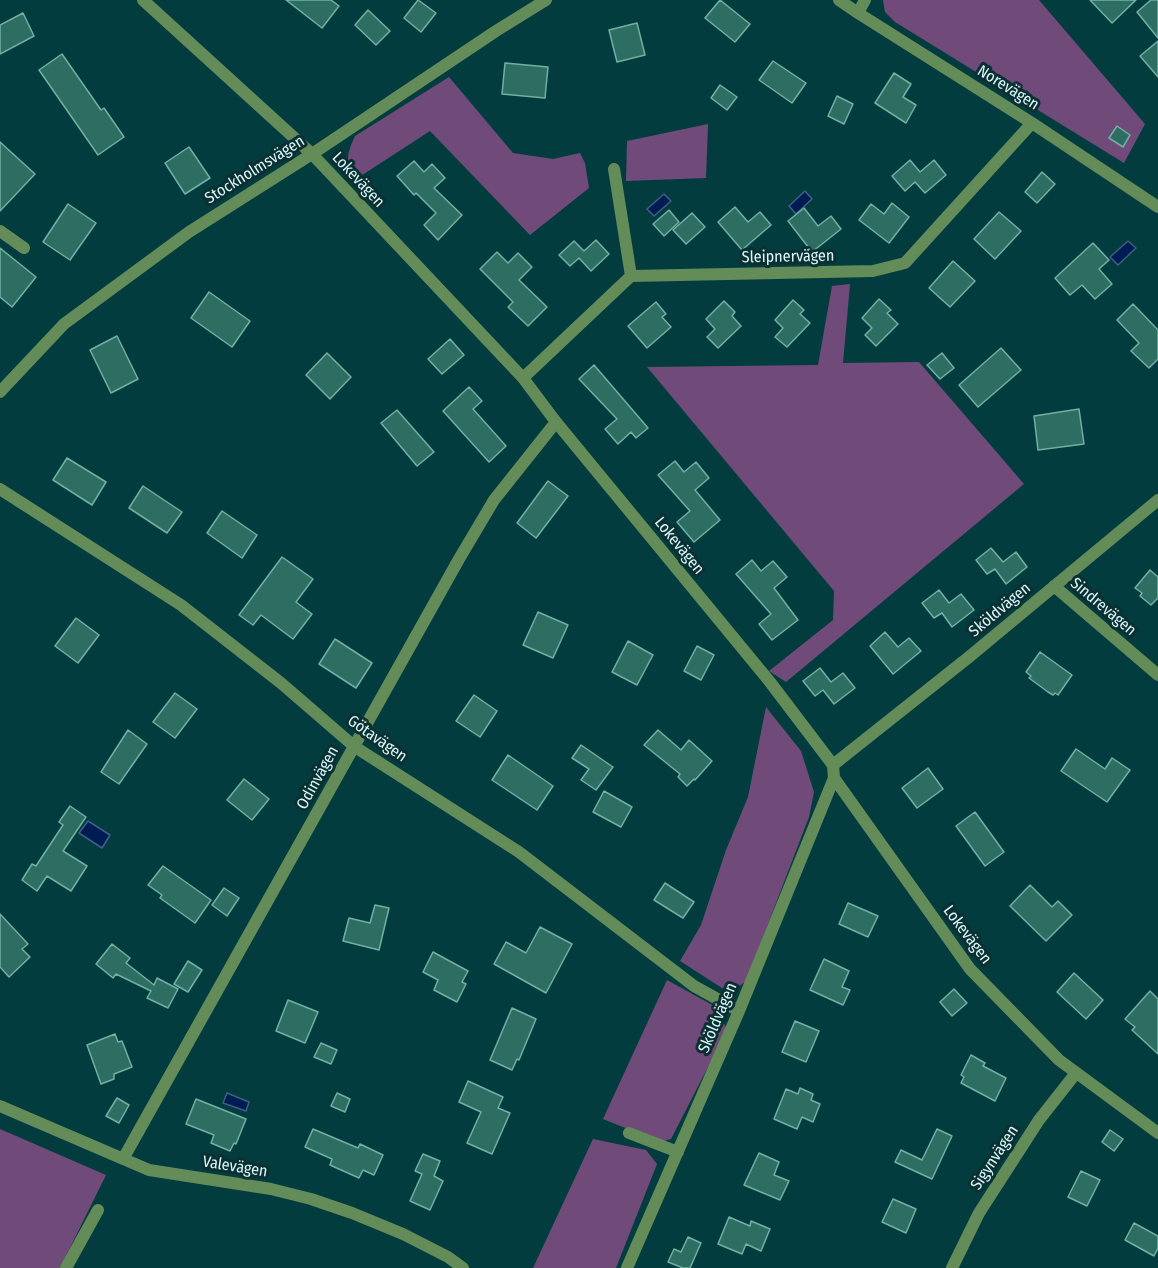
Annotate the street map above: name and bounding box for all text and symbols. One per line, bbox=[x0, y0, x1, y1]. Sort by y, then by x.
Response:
street label: Norevägen bbox=[974, 62, 1042, 114]
street label: Stockholmsvägen bbox=[202, 132, 308, 208]
street label: Lokevägen bbox=[328, 148, 388, 212]
street label: Sleipnervägen bbox=[742, 247, 834, 267]
street label: Lokevägen bbox=[650, 513, 708, 579]
street label: Sindrevägen bbox=[1066, 574, 1140, 640]
street label: Sköldvägen bbox=[965, 579, 1035, 641]
street label: Götavägen bbox=[343, 711, 411, 767]
street label: Odinvägen bbox=[293, 743, 343, 813]
street label: Lokevägen bbox=[939, 902, 995, 968]
street label: Sköldvägen bbox=[695, 980, 741, 1056]
street label: Sigynvägen bbox=[967, 1122, 1023, 1194]
street label: Valevägen bbox=[201, 1152, 269, 1182]

